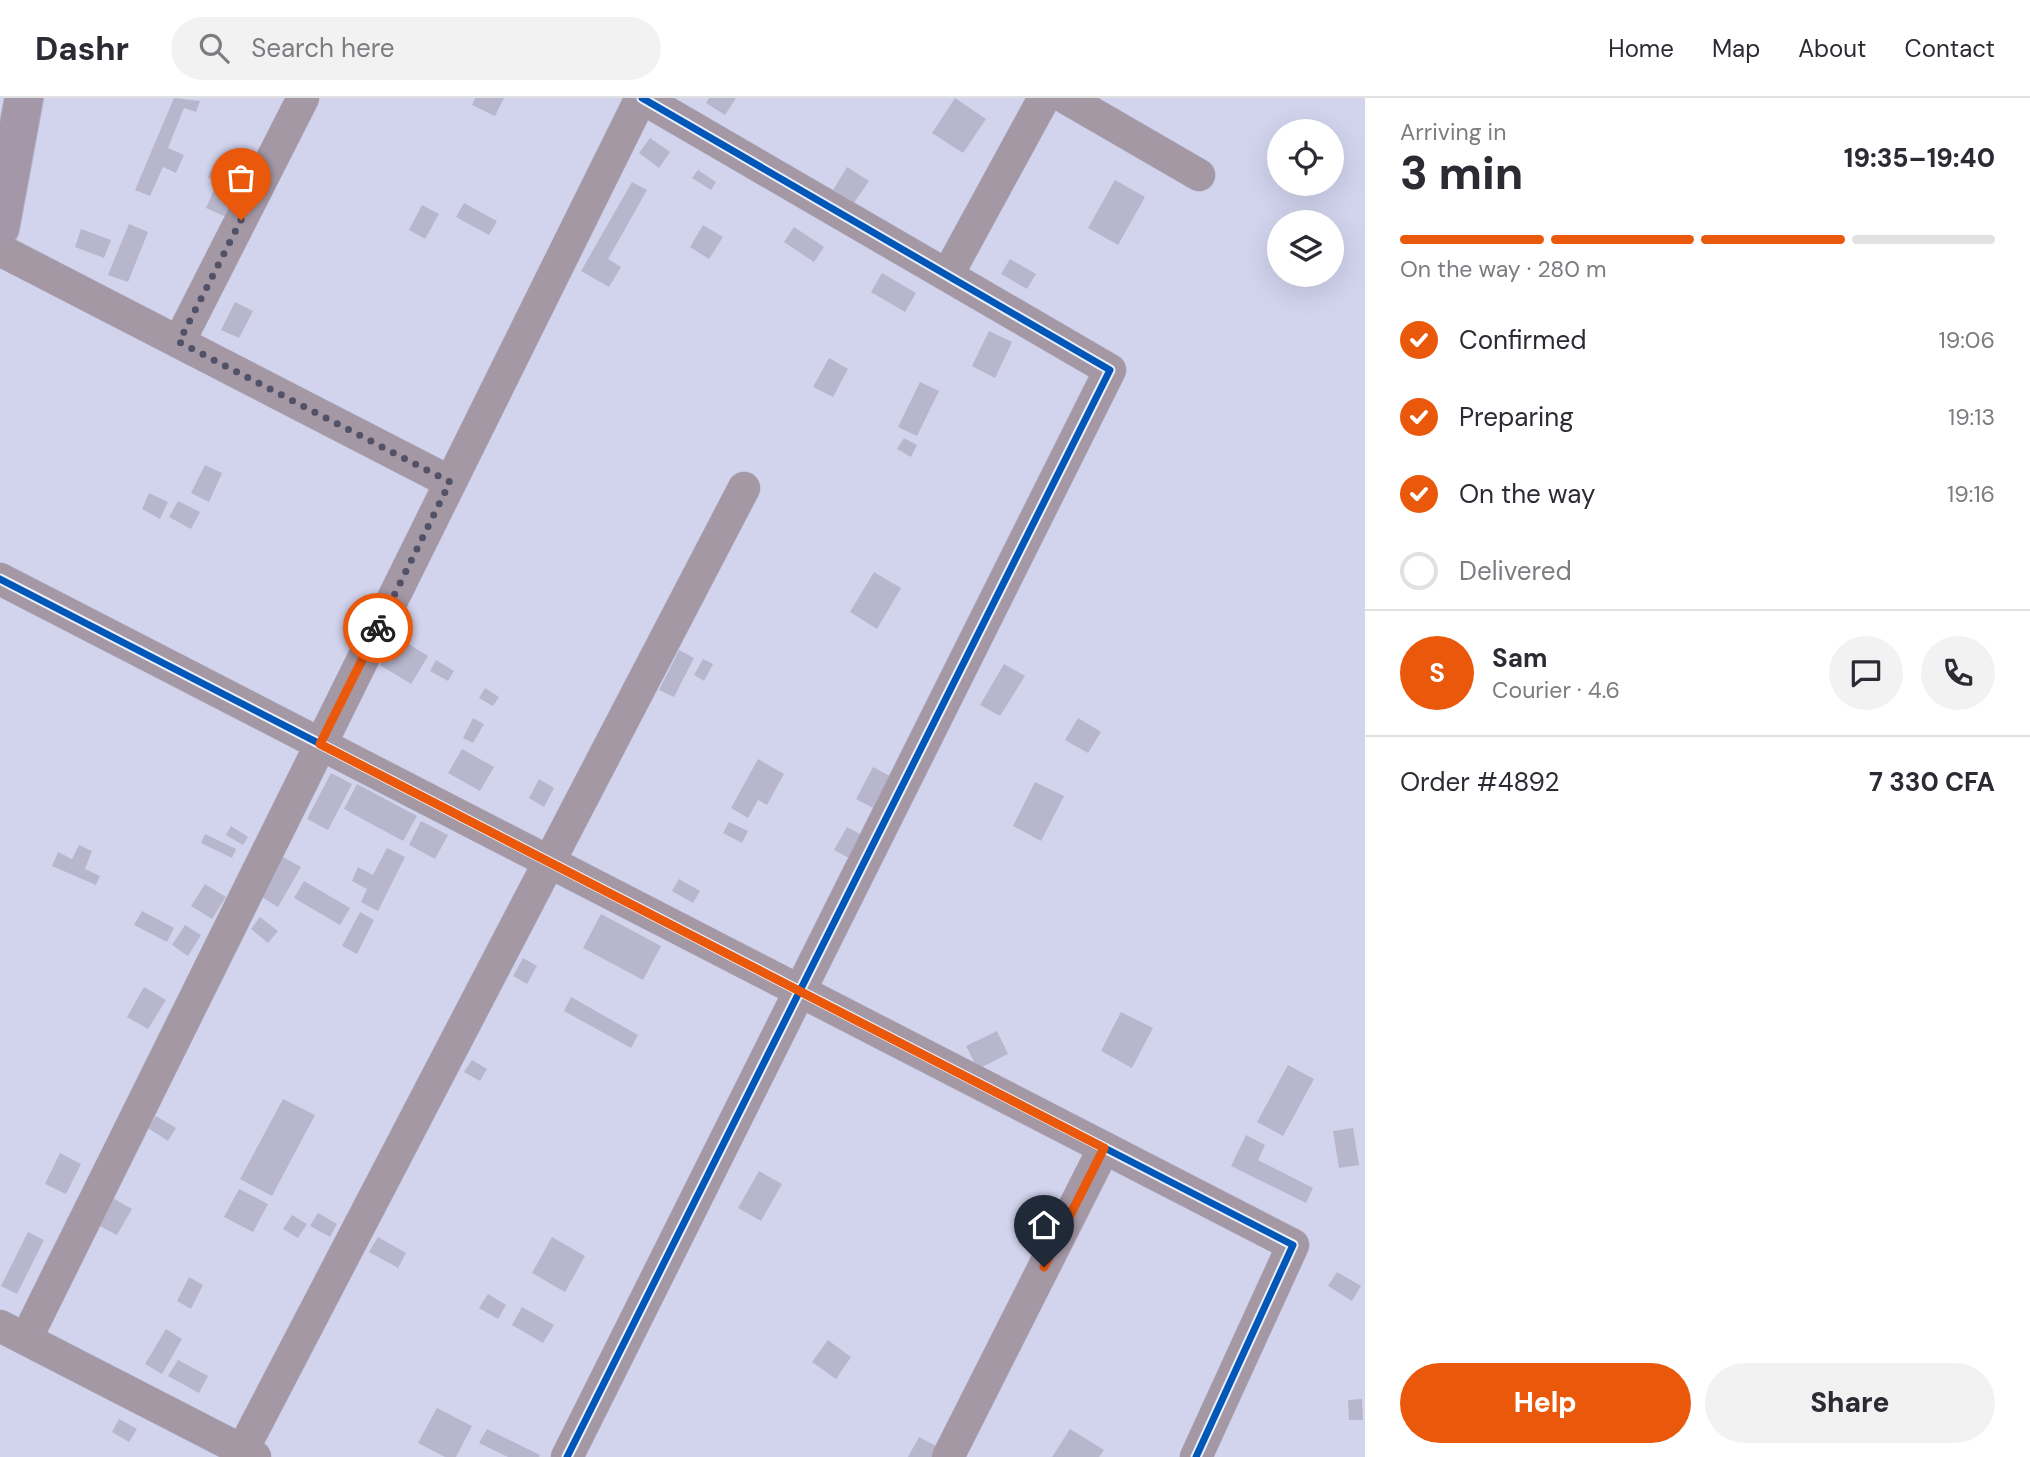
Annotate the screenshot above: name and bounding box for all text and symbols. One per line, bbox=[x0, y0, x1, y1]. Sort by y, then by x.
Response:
search box bbox=[171, 17, 661, 80]
text: Dashr bbox=[35, 27, 129, 70]
icon: search bbox=[195, 29, 233, 67]
text: Search here bbox=[251, 31, 395, 65]
text: Home bbox=[1608, 33, 1674, 64]
text: Map bbox=[1712, 33, 1760, 64]
text: About bbox=[1798, 33, 1867, 64]
text: Contact bbox=[1905, 33, 1995, 64]
text: Arriving in bbox=[1400, 117, 1506, 147]
map controls bbox=[1267, 119, 1344, 287]
button: locate bbox=[1267, 119, 1344, 196]
text: 19:35–19:40 bbox=[1844, 141, 1995, 175]
text: 3 min bbox=[1400, 143, 1523, 203]
pin bbox=[211, 148, 271, 220]
icon: bag bbox=[222, 159, 260, 197]
button: layers bbox=[1267, 210, 1344, 287]
text: On the way · 280 m bbox=[1400, 254, 1607, 284]
icon: check bbox=[1400, 321, 1438, 359]
text: Confirmed bbox=[1459, 323, 1586, 357]
text: 19:06 bbox=[1939, 325, 1995, 355]
icon: check bbox=[1400, 398, 1438, 436]
text: Preparing bbox=[1459, 400, 1574, 434]
text: 19:13 bbox=[1948, 402, 1995, 432]
icon: check bbox=[1400, 475, 1438, 513]
text: On the way bbox=[1459, 477, 1595, 511]
text: 19:16 bbox=[1947, 479, 1995, 509]
text: Delivered bbox=[1459, 554, 1572, 588]
courier bbox=[343, 593, 413, 663]
icon: bike bbox=[359, 609, 397, 647]
button: chat bbox=[1829, 636, 1903, 710]
button: phone bbox=[1921, 636, 1995, 710]
text: Sam bbox=[1492, 641, 1547, 675]
text: S bbox=[1429, 656, 1445, 690]
text: Courier · 4.6 bbox=[1492, 675, 1620, 705]
text: Order #4892 bbox=[1400, 765, 1559, 799]
text: 7 330 CFA bbox=[1869, 765, 1995, 799]
pin bbox=[1014, 1195, 1074, 1267]
icon: home bbox=[1025, 1206, 1063, 1244]
button: Help bbox=[1400, 1363, 1691, 1443]
button: Share bbox=[1705, 1363, 1995, 1443]

